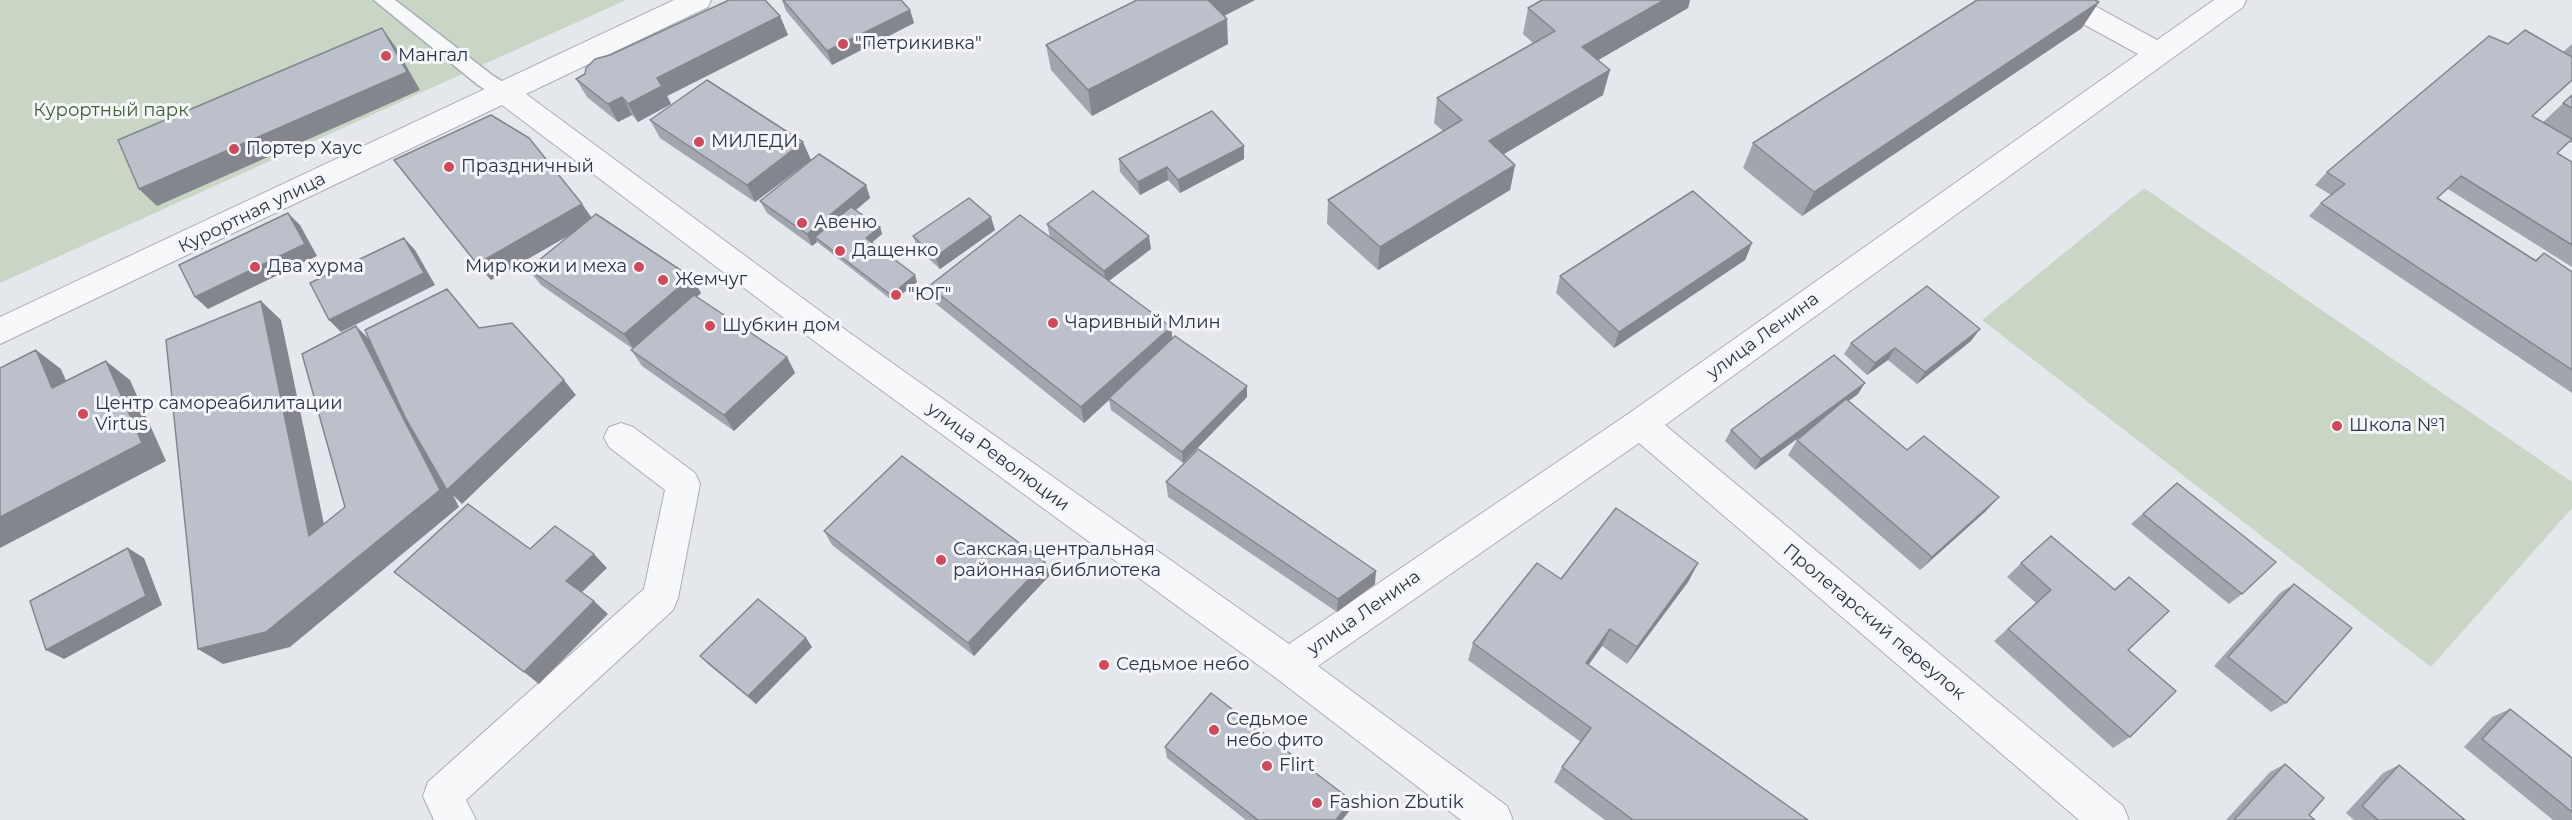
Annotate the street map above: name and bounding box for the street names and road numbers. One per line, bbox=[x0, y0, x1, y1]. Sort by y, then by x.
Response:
street label: Курортная улица bbox=[175, 168, 329, 258]
street label: улица Ленина bbox=[1703, 288, 1823, 384]
street label: улица Революции bbox=[923, 398, 1073, 516]
street label: Пролетарский переулок bbox=[1778, 539, 1970, 705]
street label: улица Ленина bbox=[1303, 566, 1425, 660]

